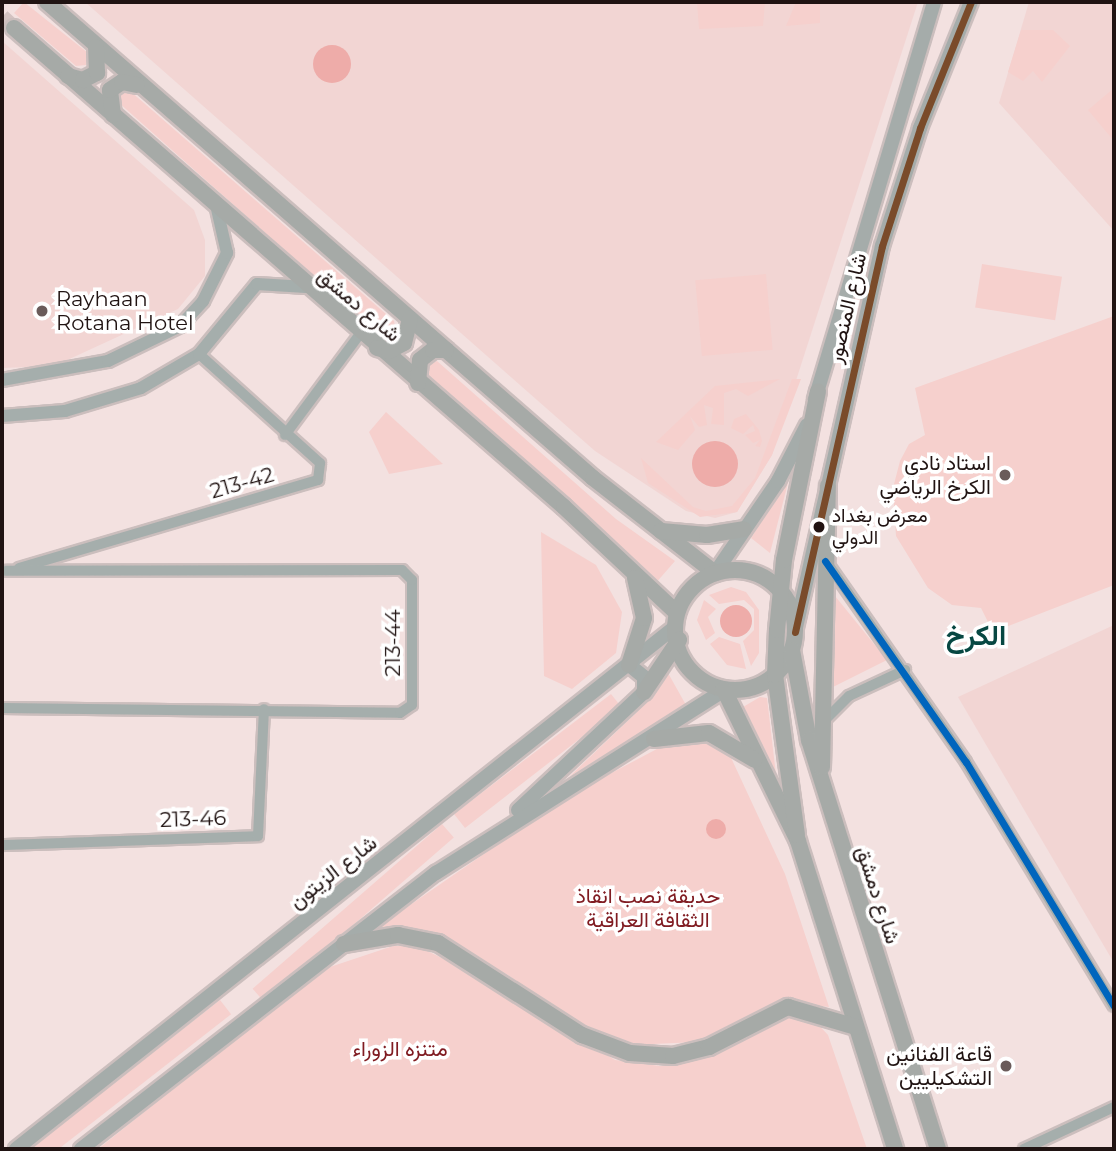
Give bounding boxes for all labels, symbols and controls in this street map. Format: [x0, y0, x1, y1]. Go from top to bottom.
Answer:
street label: شارع المنصور [822, 250, 872, 366]
street label: شارع دمشق [312, 263, 406, 347]
place label: Rayhaan Rotana Hotel [56, 286, 194, 336]
marker: Rayhaan Rotana Hotel [34, 303, 50, 319]
place label: استاد نادي الكرخ الرياضي [879, 450, 991, 500]
street label: 213-42 [207, 462, 277, 504]
marker: استاد نادي الكرخ الرياضي [997, 467, 1013, 483]
place label: معرض بغداد الدولي [832, 505, 928, 549]
marker: معرض بغداد الدولي [812, 520, 826, 534]
street label: 213-44 [380, 609, 406, 677]
district label: الكرخ [946, 618, 1006, 652]
street label: 213-46 [159, 805, 227, 833]
street label: شارع الزيتون [284, 830, 382, 914]
street label: شارع دمشق [850, 843, 906, 947]
park label: حديقة نصب انقاذ الثقافة العراقية [576, 883, 720, 933]
park label: متنزه الزوراء [352, 1036, 448, 1062]
place label: قاعة الفنانين التشكيليين [886, 1041, 992, 1091]
marker: قاعة الفنانين التشكيليين [998, 1058, 1014, 1074]

